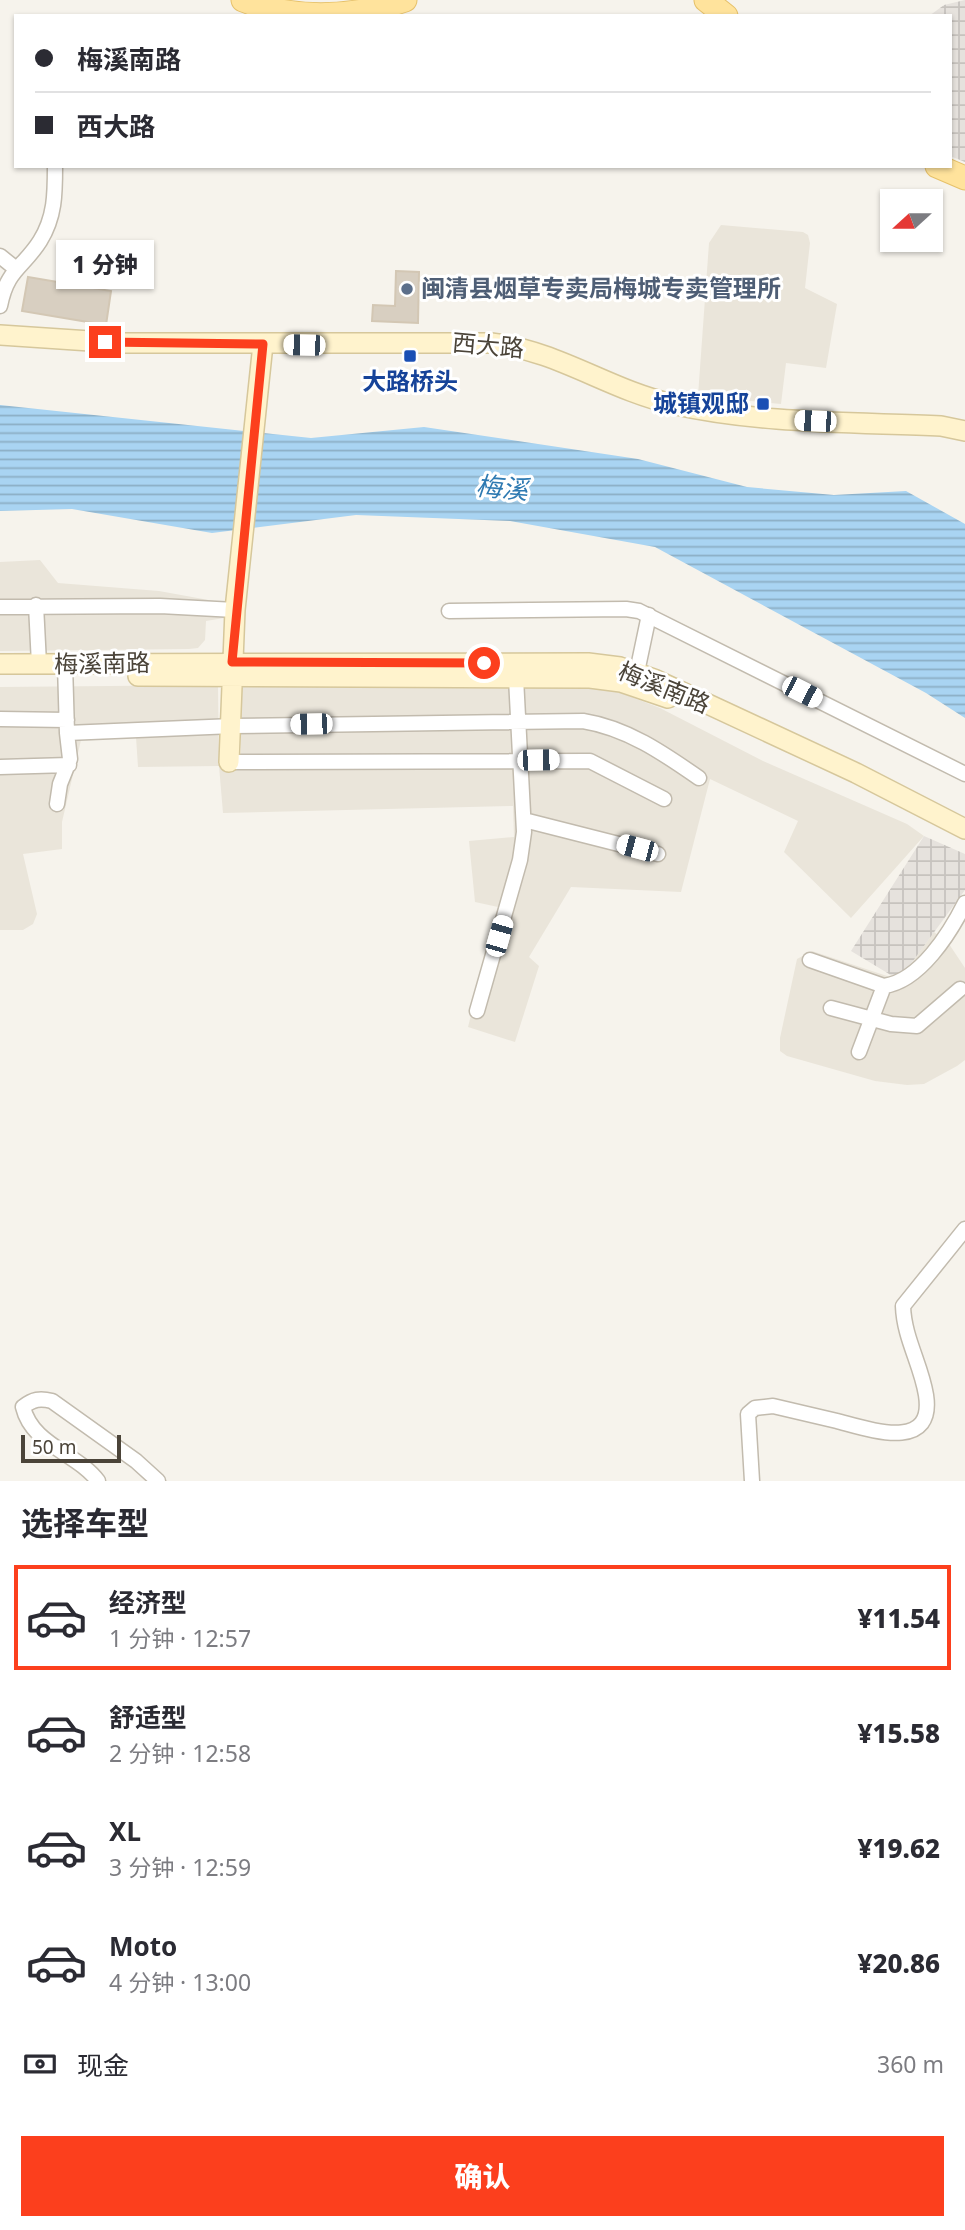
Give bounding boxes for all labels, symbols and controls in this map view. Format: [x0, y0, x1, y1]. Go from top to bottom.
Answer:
text: 梅溪南路 [77, 41, 181, 77]
text: 西大路 [77, 108, 155, 144]
north arrow [880, 189, 943, 252]
map controls [880, 189, 943, 252]
callout: 1 分钟 [56, 240, 154, 290]
text: 1 分钟 [72, 248, 138, 280]
place label: 闽清县烟草专卖局梅城专卖管理所 [421, 271, 781, 304]
marker: 闽清县烟草专卖局梅城专卖管理所 [399, 281, 415, 297]
street label: 西大路 [451, 325, 525, 364]
route end [89, 326, 121, 358]
car [283, 334, 326, 356]
marker: 大路桥头 [402, 348, 418, 364]
place label: 大路桥头 [362, 364, 458, 397]
place label: 城镇观邸 [653, 386, 749, 419]
marker: 城镇观邸 [755, 396, 771, 412]
car [794, 410, 837, 432]
water label: 梅溪 [475, 467, 533, 507]
street label: 梅溪南路 [54, 645, 150, 680]
route start [468, 647, 500, 679]
street label: 梅溪南路 [614, 653, 715, 720]
car [779, 673, 826, 711]
car [290, 713, 333, 735]
car [517, 749, 560, 771]
car [614, 832, 661, 864]
car [484, 913, 515, 959]
scale bar [21, 1432, 121, 1464]
text: 50 m [32, 1434, 76, 1460]
text: 选择车型 [21, 1501, 149, 1544]
text: 经济型 [109, 1584, 187, 1620]
icon: car [25, 1586, 88, 1649]
text: ¥11.54 [857, 1600, 940, 1636]
text: 1 分钟 · 12:57 [109, 1622, 251, 1654]
text: 舒适型 [109, 1699, 187, 1735]
icon: car [25, 1701, 88, 1764]
text: ¥15.58 [857, 1715, 940, 1751]
text: 2 分钟 · 12:58 [109, 1737, 251, 1769]
text: XL [109, 1813, 141, 1849]
icon: car [25, 1816, 88, 1879]
text: ¥19.62 [857, 1830, 940, 1866]
text: 3 分钟 · 12:59 [109, 1851, 251, 1883]
text: Moto [109, 1928, 177, 1964]
icon: car [25, 1931, 88, 1994]
text: ¥20.86 [857, 1945, 940, 1981]
text: 4 分钟 · 13:00 [109, 1966, 251, 1998]
icon: cash [21, 2045, 59, 2083]
text: 现金 [77, 2047, 129, 2083]
text: 360 m [877, 2048, 944, 2080]
button: 确认 [21, 2136, 944, 2216]

